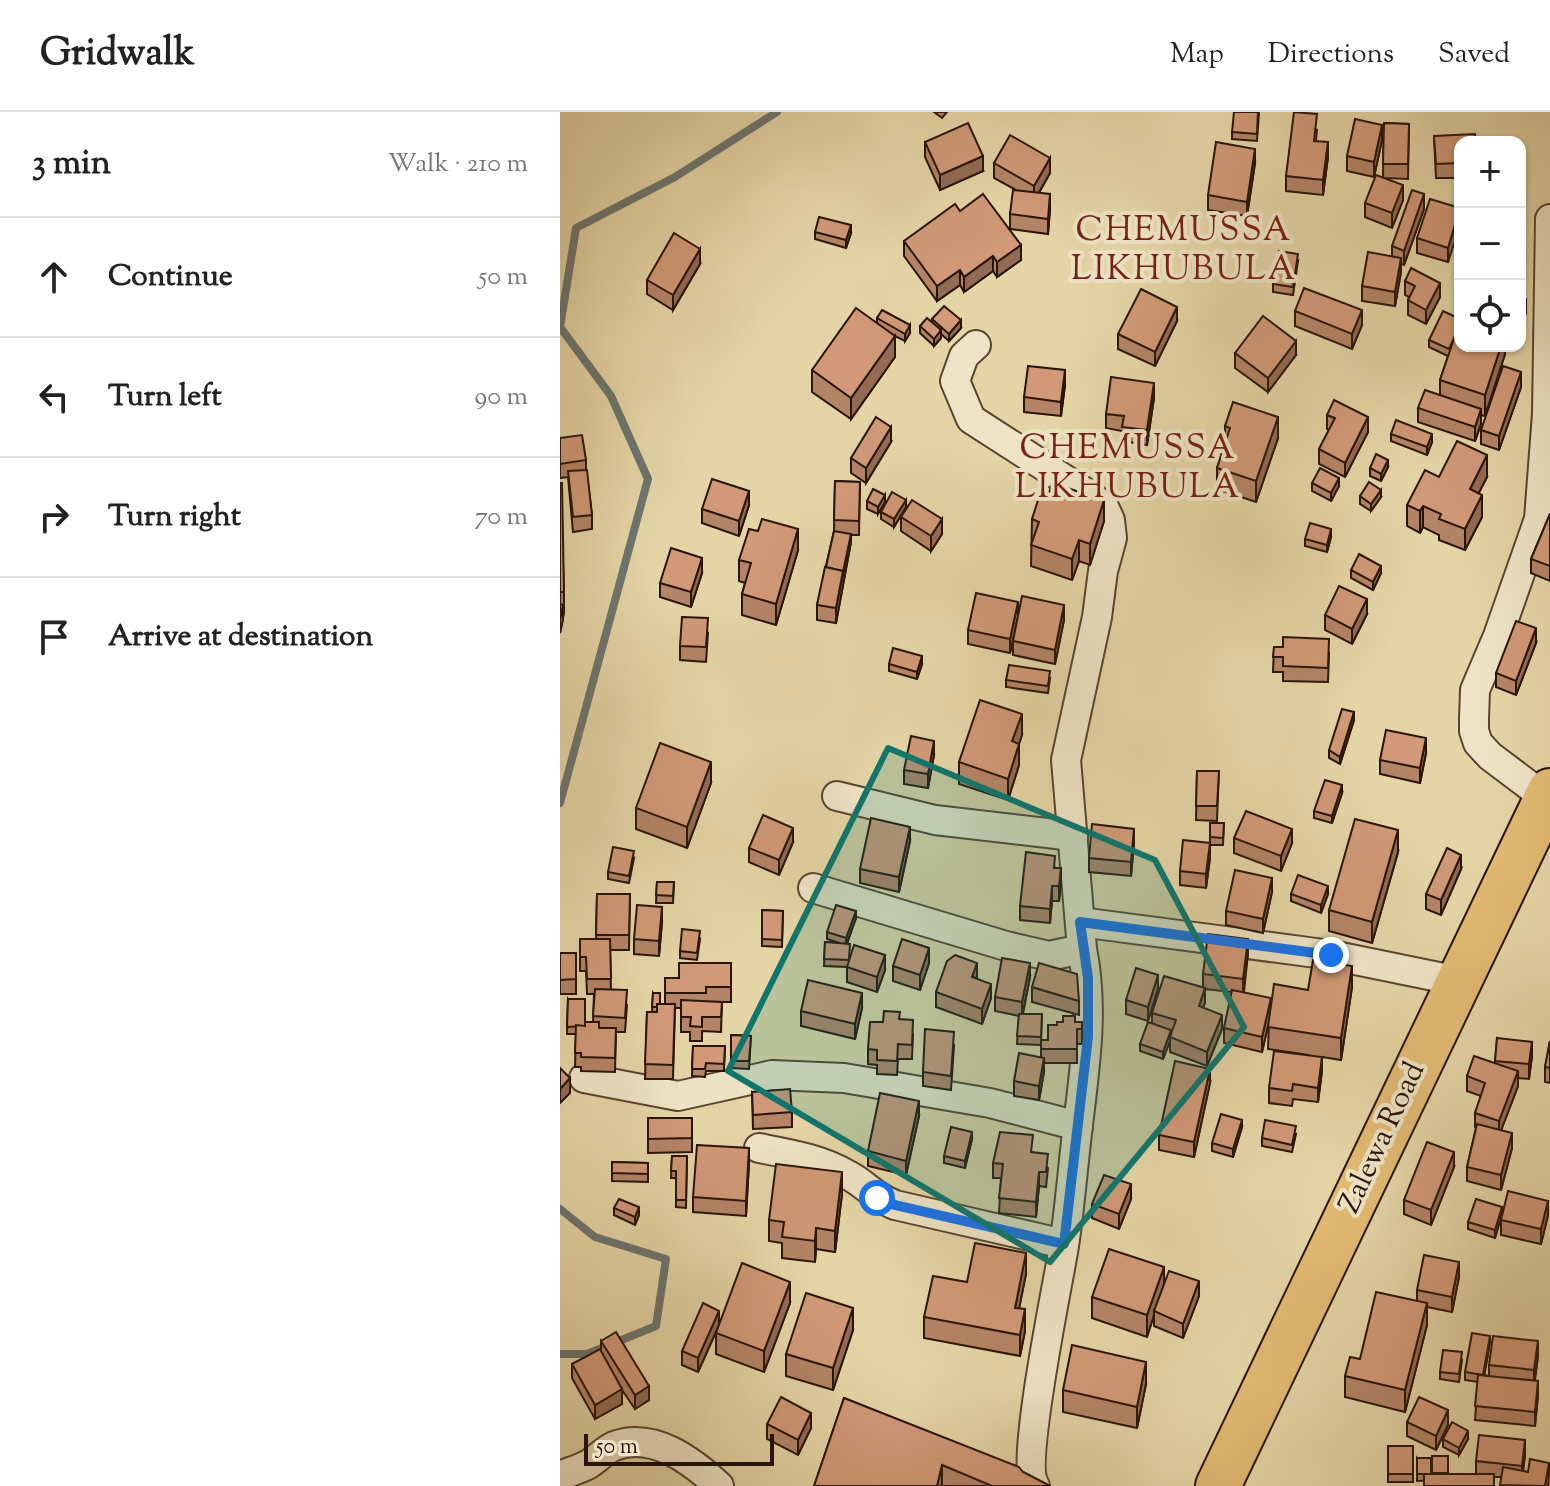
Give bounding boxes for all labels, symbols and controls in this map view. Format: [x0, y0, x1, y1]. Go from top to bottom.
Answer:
text: Gridwalk [40, 28, 195, 82]
text: Map [1170, 35, 1224, 75]
text: Directions [1268, 35, 1394, 75]
text: Saved [1438, 35, 1510, 75]
map controls [1454, 136, 1526, 352]
button: + [1454, 136, 1526, 208]
text: 3 min [32, 140, 111, 189]
text: Walk · 210 m [388, 146, 528, 183]
district label: CHEMUSSA LIKHUBULA [1071, 207, 1297, 295]
button: − [1454, 208, 1526, 280]
icon: ahead [32, 255, 76, 299]
text: Continue [108, 256, 233, 299]
text: 50 m [478, 259, 528, 296]
button: locate [1454, 280, 1526, 352]
icon: left [32, 375, 76, 419]
text: Turn left [108, 376, 222, 419]
text: 90 m [475, 379, 528, 416]
district label: CHEMUSSA LIKHUBULA [1015, 425, 1241, 513]
icon: right [32, 495, 76, 539]
text: Turn right [108, 496, 241, 539]
text: 70 m [475, 499, 528, 536]
icon: arrive [32, 615, 76, 659]
text: Arrive at destination [108, 616, 373, 659]
route end [1313, 937, 1349, 973]
street label: Zalewa Road [1329, 1055, 1437, 1221]
route start [859, 1180, 895, 1216]
scale bar [584, 1430, 774, 1466]
text: 50 m [596, 1432, 638, 1464]

